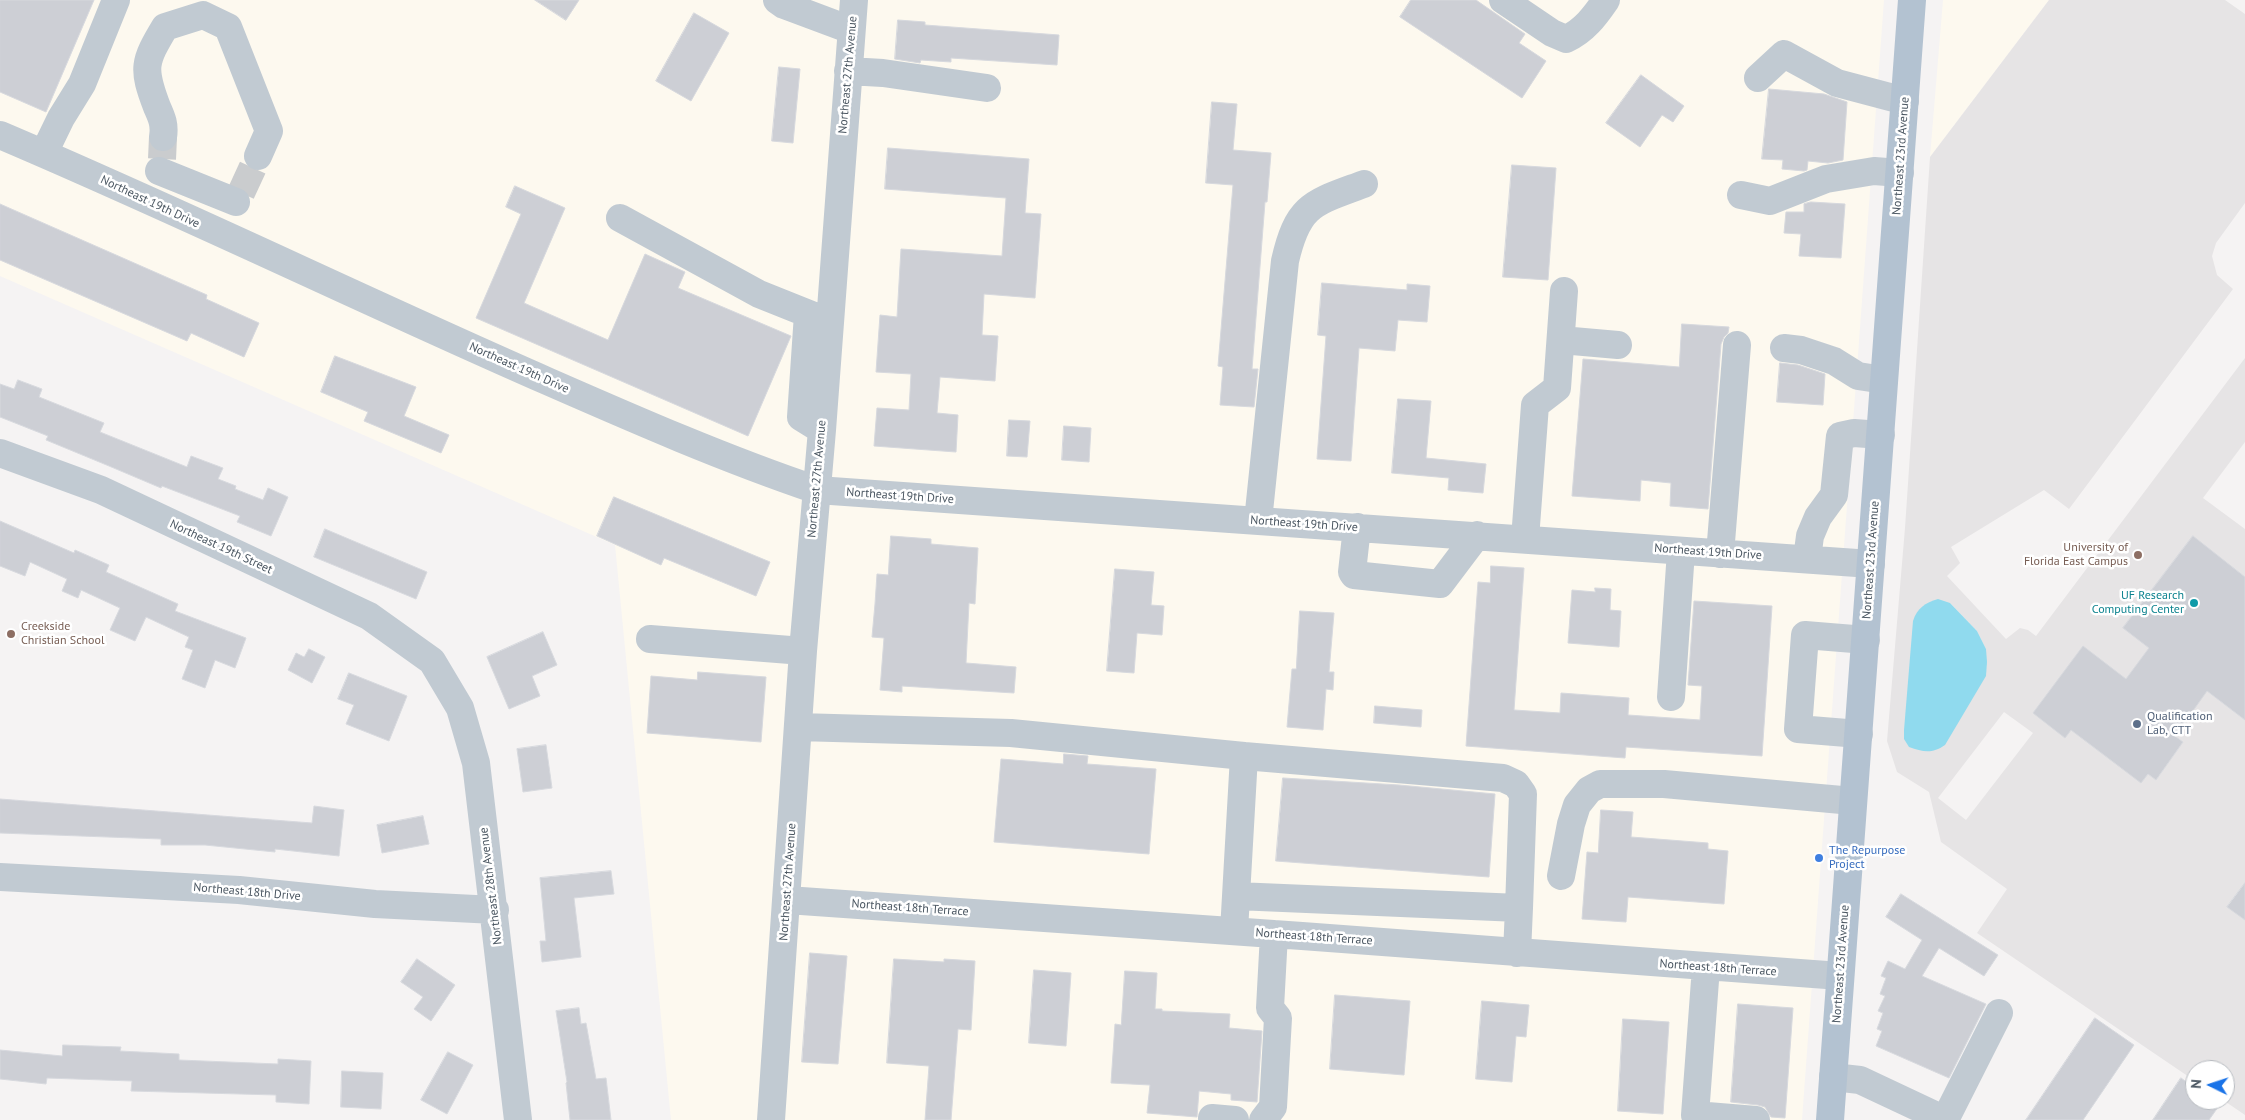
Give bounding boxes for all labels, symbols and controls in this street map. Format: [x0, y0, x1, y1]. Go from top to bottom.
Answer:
street label: Northeast 27th Avenue [836, 16, 860, 134]
street label: Northeast 23rd Avenue [1890, 97, 1912, 215]
street label: Northeast 19th Drive [98, 173, 202, 231]
street label: Northeast 19th Drive [467, 340, 571, 396]
street label: Northeast 27th Avenue [805, 420, 829, 538]
street label: Northeast 19th Drive [846, 485, 954, 507]
street label: Northeast 23rd Avenue [1860, 501, 1882, 619]
street label: Northeast 19th Drive [1250, 513, 1358, 535]
street label: Northeast 19th Street [167, 517, 275, 577]
street label: Northeast 19th Drive [1654, 541, 1762, 563]
place label: University of Florida East Campus [2024, 541, 2128, 569]
marker: University of Florida East Campus [2132, 549, 2144, 561]
place label: UF Research Computing Center [2092, 589, 2184, 617]
marker: UF Research Computing Center [2188, 597, 2200, 609]
place label: Creekside Christian School [21, 620, 104, 648]
marker: Creekside Christian School [5, 628, 17, 640]
place label: Qualification Lab, CTT [2147, 710, 2212, 738]
marker: Qualification Lab, CTT [2131, 718, 2143, 730]
street label: Northeast 27th Avenue [777, 823, 799, 941]
street label: Northeast 28th Avenue [477, 826, 505, 946]
place label: The Repurpose Project [1829, 844, 1905, 872]
marker: The Repurpose Project [1813, 852, 1825, 864]
street label: Northeast 18th Drive [193, 880, 301, 904]
street label: Northeast 18th Terrace [851, 897, 969, 919]
street label: Northeast 23rd Avenue [1830, 905, 1852, 1023]
street label: Northeast 18th Terrace [1255, 926, 1373, 948]
street label: Northeast 18th Terrace [1659, 957, 1777, 979]
north arrow [2185, 1060, 2235, 1110]
text: N [2187, 1079, 2205, 1089]

